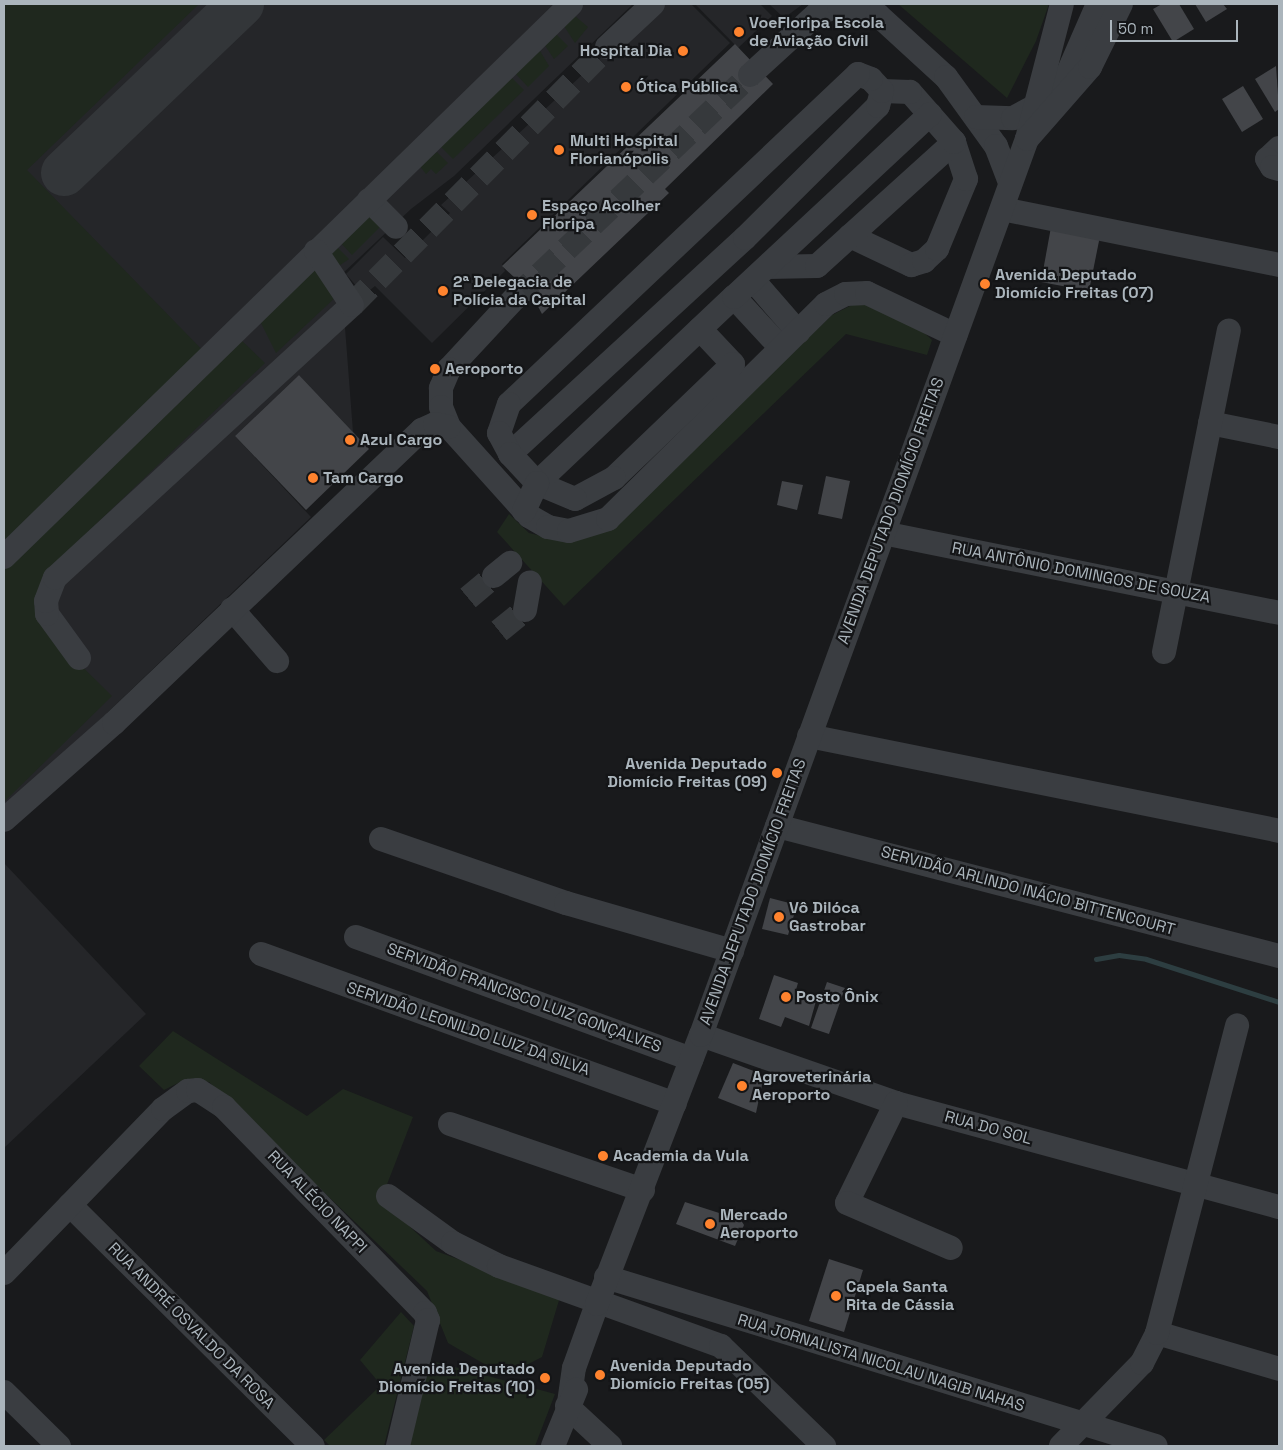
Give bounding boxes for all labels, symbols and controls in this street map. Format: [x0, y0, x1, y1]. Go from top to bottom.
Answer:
scale bar [1113, 10, 1240, 42]
place label: VoeFloripa Escola de Aviação Cívil [749, 13, 884, 51]
text: 50 m [1118, 19, 1153, 38]
marker: VoeFloripa Escola de Aviação Cívil [733, 26, 745, 38]
place label: Hospital Dia [580, 41, 672, 61]
marker: Hospital Dia [676, 44, 690, 58]
place label: Ótica Pública [636, 77, 738, 97]
marker: Ótica Pública [620, 81, 632, 93]
place label: Multi Hospital Florianópolis [570, 131, 678, 169]
marker: Multi Hospital Florianópolis [552, 143, 566, 157]
place label: Espaço Acolher Floripa [542, 196, 661, 234]
marker: Espaço Acolher Floripa [526, 209, 538, 221]
place label: Avenida Deputado Diomício Freitas (07) [995, 265, 1153, 303]
place label: 2ª Delegacia de Polícia da Capital [453, 272, 586, 310]
marker: Avenida Deputado Diomício Freitas (07) [979, 278, 991, 290]
marker: 2ª Delegacia de Polícia da Capital [437, 285, 449, 297]
place label: Aeroporto [445, 359, 523, 379]
marker: Aeroporto [429, 363, 441, 375]
street label: AVENIDA DEPUTADO DIOMÍCIO FREITAS [834, 375, 948, 647]
place label: Azul Cargo [360, 430, 442, 450]
marker: Azul Cargo [344, 434, 356, 446]
place label: Tam Cargo [323, 468, 404, 488]
marker: Tam Cargo [307, 472, 319, 484]
street label: RUA ANTÔNIO DOMINGOS DE SOUZA [950, 538, 1212, 608]
place label: Avenida Deputado Diomício Freitas (09) [607, 754, 767, 792]
street label: AVENIDA DEPUTADO DIOMÍCIO FREITAS [696, 756, 810, 1028]
marker: Avenida Deputado Diomício Freitas (09) [771, 767, 783, 779]
street label: SERVIDÃO ARLINDO INÁCIO BITTENCOURT [879, 842, 1177, 940]
place label: Vô Dilóca Gastrobar [789, 898, 866, 936]
marker: Vô Dilóca Gastrobar [773, 911, 785, 923]
street label: SERVIDÃO FRANCISCO LUIZ GONÇALVES [384, 939, 664, 1057]
street label: SERVIDÃO LEONILDO LUIZ DA SILVA [344, 978, 592, 1080]
place label: Posto Ônix [796, 987, 879, 1007]
marker: Posto Ônix [780, 991, 792, 1003]
place label: Agroveterinária Aeroporto [752, 1067, 871, 1105]
marker: Agroveterinária Aeroporto [736, 1080, 748, 1092]
street label: RUA DO SOL [942, 1107, 1034, 1149]
place label: Academia da Vula [613, 1146, 749, 1166]
street label: RUA ALÉCIO NAPPI [263, 1147, 371, 1257]
marker: Academia da Vula [597, 1150, 609, 1162]
place label: Mercado Aeroporto [720, 1205, 798, 1243]
marker: Mercado Aeroporto [704, 1218, 716, 1230]
street label: RUA ANDRÉ OSVALDO DA ROSA [104, 1239, 278, 1413]
place label: Capela Santa Rita de Cássia [846, 1277, 954, 1315]
marker: Capela Santa Rita de Cássia [830, 1290, 842, 1302]
street label: RUA JORNALISTA NICOLAU NAGIB NAHAS [735, 1310, 1027, 1416]
place label: Avenida Deputado Diomício Freitas (05) [610, 1356, 770, 1394]
place label: Avenida Deputado Diomício Freitas (10) [378, 1359, 535, 1397]
marker: Avenida Deputado Diomício Freitas (05) [594, 1369, 606, 1381]
marker: Avenida Deputado Diomício Freitas (10) [539, 1372, 551, 1384]

